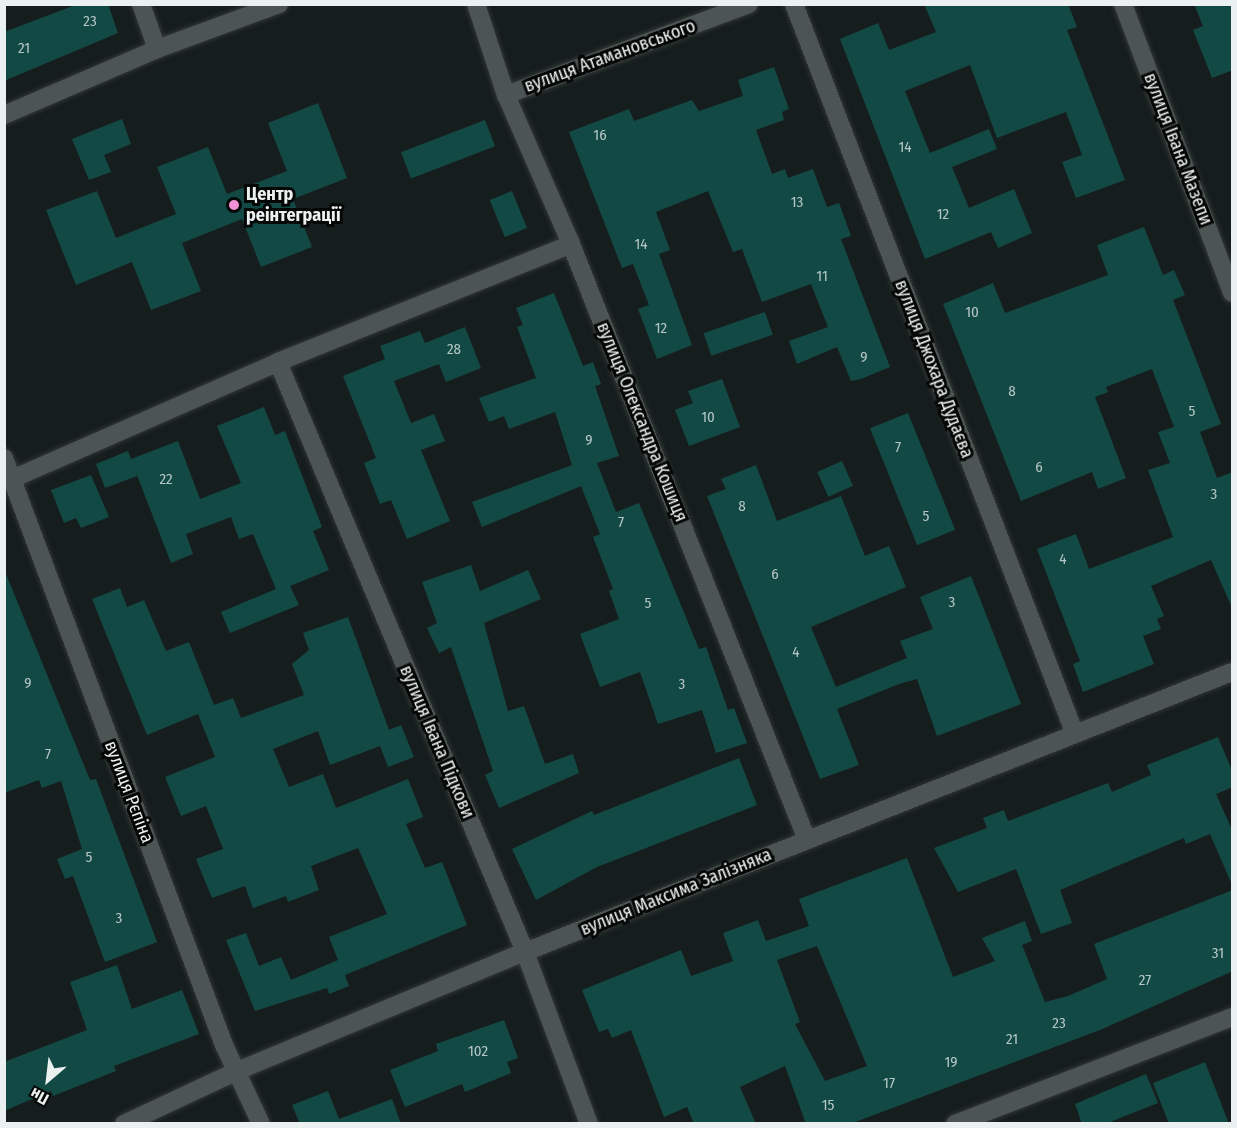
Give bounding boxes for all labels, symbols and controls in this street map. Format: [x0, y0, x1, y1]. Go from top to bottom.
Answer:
house number: 23 [83, 13, 97, 31]
street label: вулиця Атамановського [521, 15, 699, 97]
house number: 21 [18, 40, 30, 58]
street label: вулиця Івана Мазепи [1139, 70, 1217, 228]
house number: 16 [593, 127, 607, 145]
house number: 14 [898, 139, 912, 157]
place label: Центр реінтеграції [246, 184, 341, 226]
house number: 13 [791, 194, 803, 212]
marker: Центр реінтеграції [227, 198, 241, 212]
house number: 12 [937, 206, 949, 224]
house number: 14 [634, 236, 648, 254]
house number: 11 [816, 268, 828, 286]
street label: вулиця Джохара Дудаєва [890, 277, 978, 461]
house number: 10 [965, 304, 979, 322]
street label: вулиця Олександра Кошиця [592, 319, 692, 525]
house number: 12 [655, 320, 667, 338]
house number: 28 [447, 341, 461, 359]
house number: 9 [860, 349, 868, 367]
house number: 8 [1008, 383, 1016, 401]
house number: 5 [1189, 403, 1195, 421]
house number: 10 [701, 409, 715, 427]
house number: 9 [585, 432, 593, 450]
house number: 7 [895, 439, 901, 457]
house number: 6 [1035, 459, 1043, 477]
house number: 22 [159, 471, 173, 489]
house number: 3 [1211, 486, 1217, 504]
house number: 8 [738, 498, 746, 516]
house number: 5 [923, 508, 929, 526]
house number: 7 [618, 514, 624, 532]
house number: 4 [1059, 551, 1067, 569]
house number: 6 [771, 566, 779, 584]
house number: 3 [949, 594, 955, 612]
house number: 5 [645, 595, 651, 613]
house number: 4 [792, 644, 800, 662]
street label: вулиця Івана Підкови [395, 662, 479, 822]
house number: 9 [24, 675, 32, 693]
house number: 3 [679, 676, 685, 694]
street label: вулиця Рєпіна [100, 738, 158, 846]
house number: 7 [45, 746, 51, 764]
street label: вулиця Максима Залізняка [577, 844, 775, 940]
house number: 5 [86, 849, 92, 867]
house number: 3 [116, 910, 122, 928]
house number: 31 [1212, 945, 1224, 963]
house number: 27 [1139, 972, 1151, 990]
house number: 23 [1052, 1015, 1066, 1033]
house number: 21 [1006, 1031, 1018, 1049]
house number: 102 [468, 1043, 488, 1061]
north arrow [18, 1050, 78, 1110]
house number: 19 [944, 1054, 958, 1072]
house number: 17 [883, 1075, 895, 1093]
text: Пн [27, 1084, 52, 1109]
house number: 15 [822, 1097, 834, 1115]

